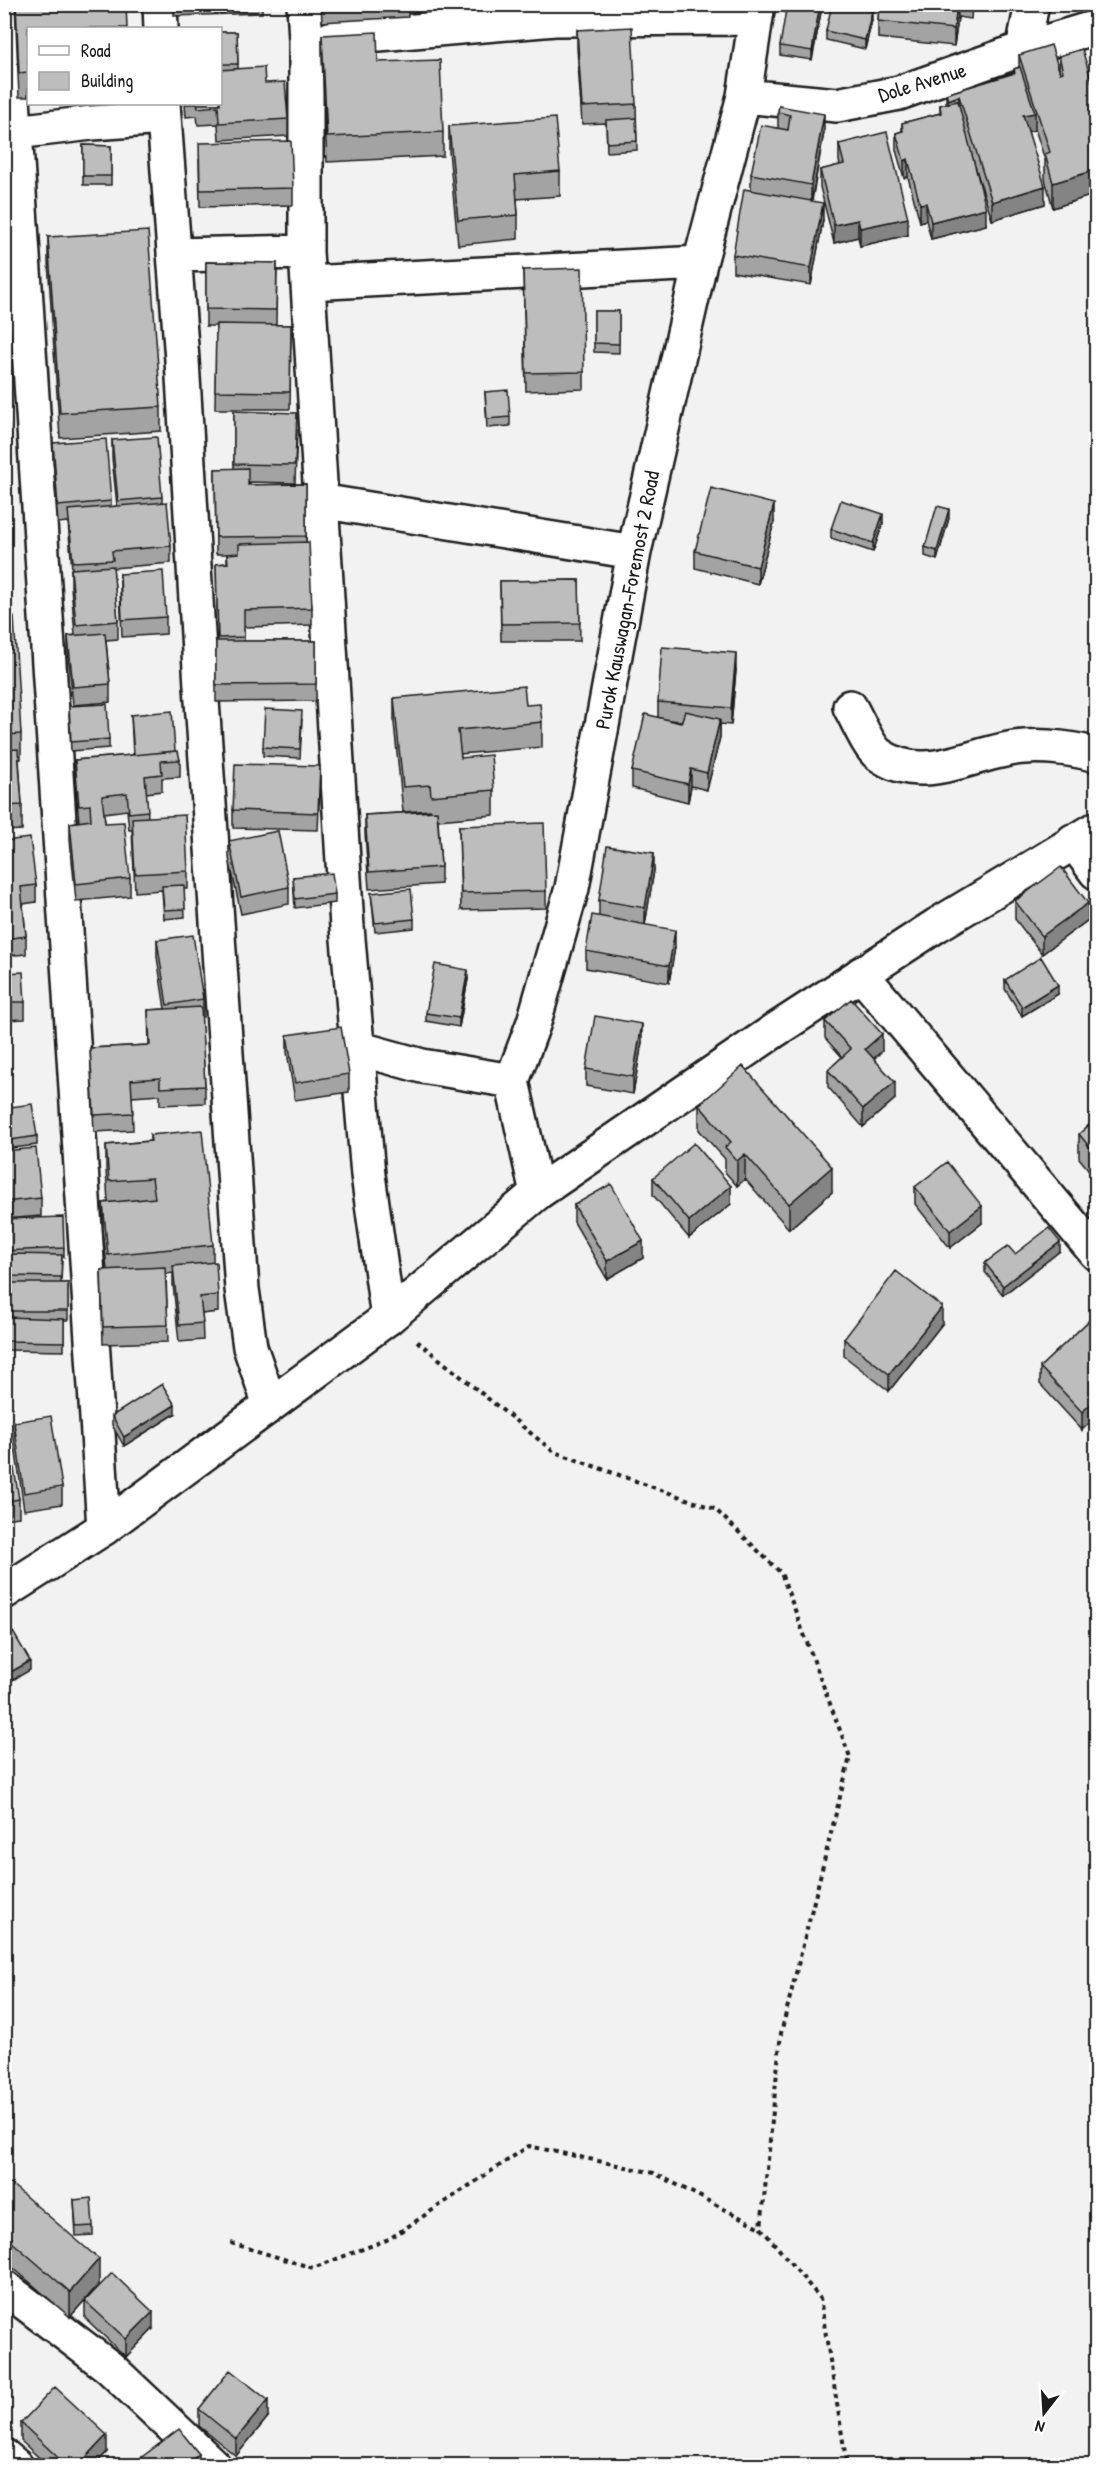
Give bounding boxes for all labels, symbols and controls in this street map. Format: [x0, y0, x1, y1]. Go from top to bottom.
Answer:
legend [27, 27, 222, 105]
text: Road [81, 38, 111, 63]
street label: Dole Avenue [875, 55, 969, 109]
text: Building [81, 68, 133, 93]
street label: Purok Kauswagan-Foremost 2 Road [588, 468, 666, 732]
north arrow [1014, 2383, 1074, 2443]
text: N [1032, 2415, 1047, 2439]

